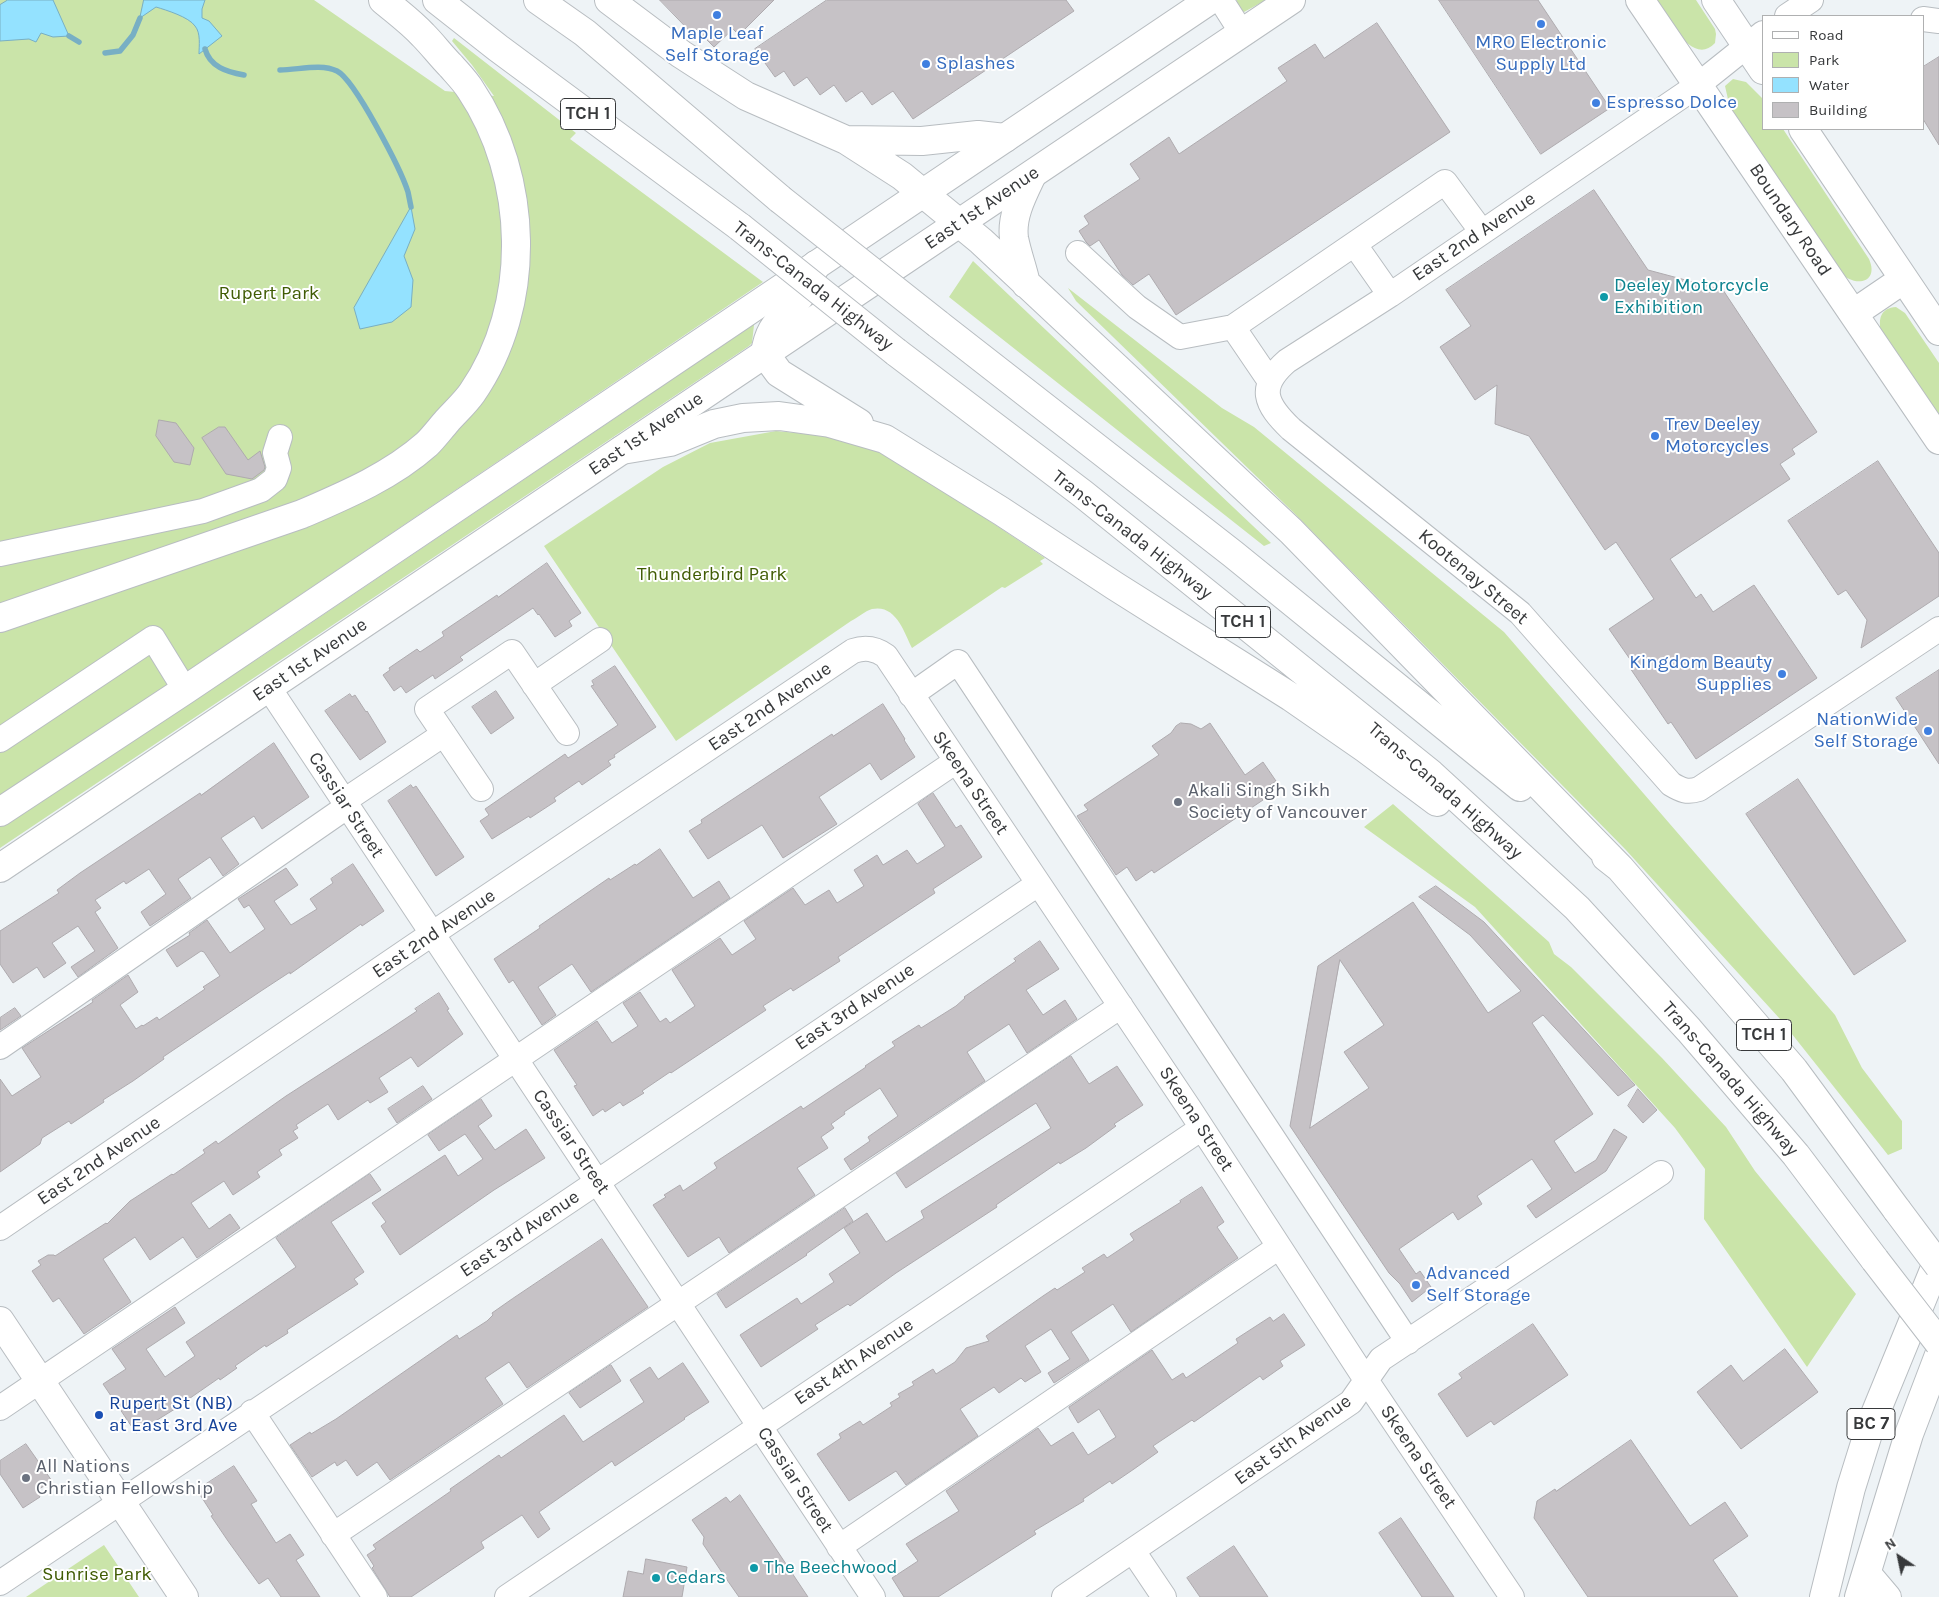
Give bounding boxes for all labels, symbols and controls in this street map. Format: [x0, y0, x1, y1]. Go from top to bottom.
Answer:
marker: Maple Leaf Self Storage [711, 9, 723, 21]
legend [1762, 15, 1924, 130]
marker: MRO Electronic Supply Ltd [1535, 18, 1547, 30]
place label: Maple Leaf Self Storage [665, 23, 769, 67]
text: Road [1809, 26, 1844, 44]
place label: MRO Electronic Supply Ltd [1475, 32, 1607, 76]
text: Park [1809, 51, 1839, 69]
place label: Splashes [936, 53, 1016, 75]
marker: Splashes [920, 58, 932, 70]
text: Water [1809, 76, 1849, 94]
place label: Espresso Dolce [1606, 92, 1737, 114]
marker: Espresso Dolce [1590, 97, 1602, 109]
road number: TCH 1 [560, 98, 616, 130]
text: Building [1809, 101, 1867, 119]
street label: Boundary Road [1744, 159, 1836, 281]
street label: East 1st Avenue [920, 161, 1044, 255]
street label: East 2nd Avenue [1408, 187, 1540, 287]
street label: Trans-Canada Highway [728, 216, 898, 356]
place label: Deeley Motorcycle Exhibition [1614, 275, 1769, 319]
park label: Rupert Park [218, 283, 320, 305]
marker: Deeley Motorcycle Exhibition [1598, 291, 1610, 303]
street label: East 1st Avenue [584, 387, 708, 481]
place label: Trev Deeley Motorcycles [1665, 414, 1769, 458]
marker: Trev Deeley Motorcycles [1649, 430, 1661, 442]
street label: Trans-Canada Highway [1047, 465, 1217, 605]
street label: Kootenay Street [1413, 524, 1533, 630]
park label: Thunderbird Park [637, 564, 787, 586]
road number: TCH 1 [1216, 606, 1270, 638]
street label: East 1st Avenue [248, 613, 372, 707]
place label: Kingdom Beauty Supplies [1629, 652, 1772, 696]
street label: East 2nd Avenue [704, 657, 836, 757]
marker: Kingdom Beauty Supplies [1776, 668, 1788, 680]
place label: NationWide Self Storage [1814, 709, 1918, 753]
street label: Trans-Canada Highway [1363, 718, 1527, 864]
marker: NationWide Self Storage [1922, 725, 1934, 737]
street label: Skeena Street [927, 727, 1013, 839]
street label: Cassiar Street [303, 748, 389, 862]
place label: Akali Singh Sikh Society of Vancouver [1188, 780, 1367, 824]
marker: Akali Singh Sikh Society of Vancouver [1172, 796, 1184, 808]
street label: East 2nd Avenue [368, 884, 500, 984]
street label: East 3rd Avenue [791, 959, 919, 1055]
street label: Trans-Canada Highway [1657, 997, 1803, 1161]
road number: TCH 1 [1736, 1020, 1792, 1050]
street label: Skeena Street [1154, 1062, 1238, 1176]
street label: Cassiar Street [528, 1085, 614, 1199]
street label: East 2nd Avenue [33, 1111, 165, 1211]
street label: East 3rd Avenue [456, 1186, 584, 1282]
place label: Advanced Self Storage [1426, 1263, 1530, 1307]
marker: Advanced Self Storage [1410, 1279, 1422, 1291]
street label: East 4th Avenue [790, 1314, 918, 1410]
street label: East 5th Avenue [1230, 1390, 1356, 1490]
place label: Rupert St (NB) at East 3rd Ave [109, 1393, 238, 1437]
street label: Skeena Street [1375, 1401, 1461, 1513]
road number: BC 7 [1847, 1408, 1895, 1440]
marker: Rupert St (NB) at East 3rd Ave [93, 1409, 105, 1421]
street label: Cassiar Street [752, 1423, 838, 1537]
place label: All Nations Christian Fellowship [36, 1456, 213, 1500]
marker: All Nations Christian Fellowship [20, 1472, 32, 1484]
north arrow [1874, 1532, 1924, 1582]
text: N [1881, 1534, 1899, 1554]
place label: The Beechwood [764, 1557, 898, 1579]
marker: The Beechwood [748, 1562, 760, 1574]
park label: Sunrise Park [42, 1564, 152, 1586]
place label: Cedars [666, 1567, 726, 1589]
marker: Cedars [650, 1572, 662, 1584]

